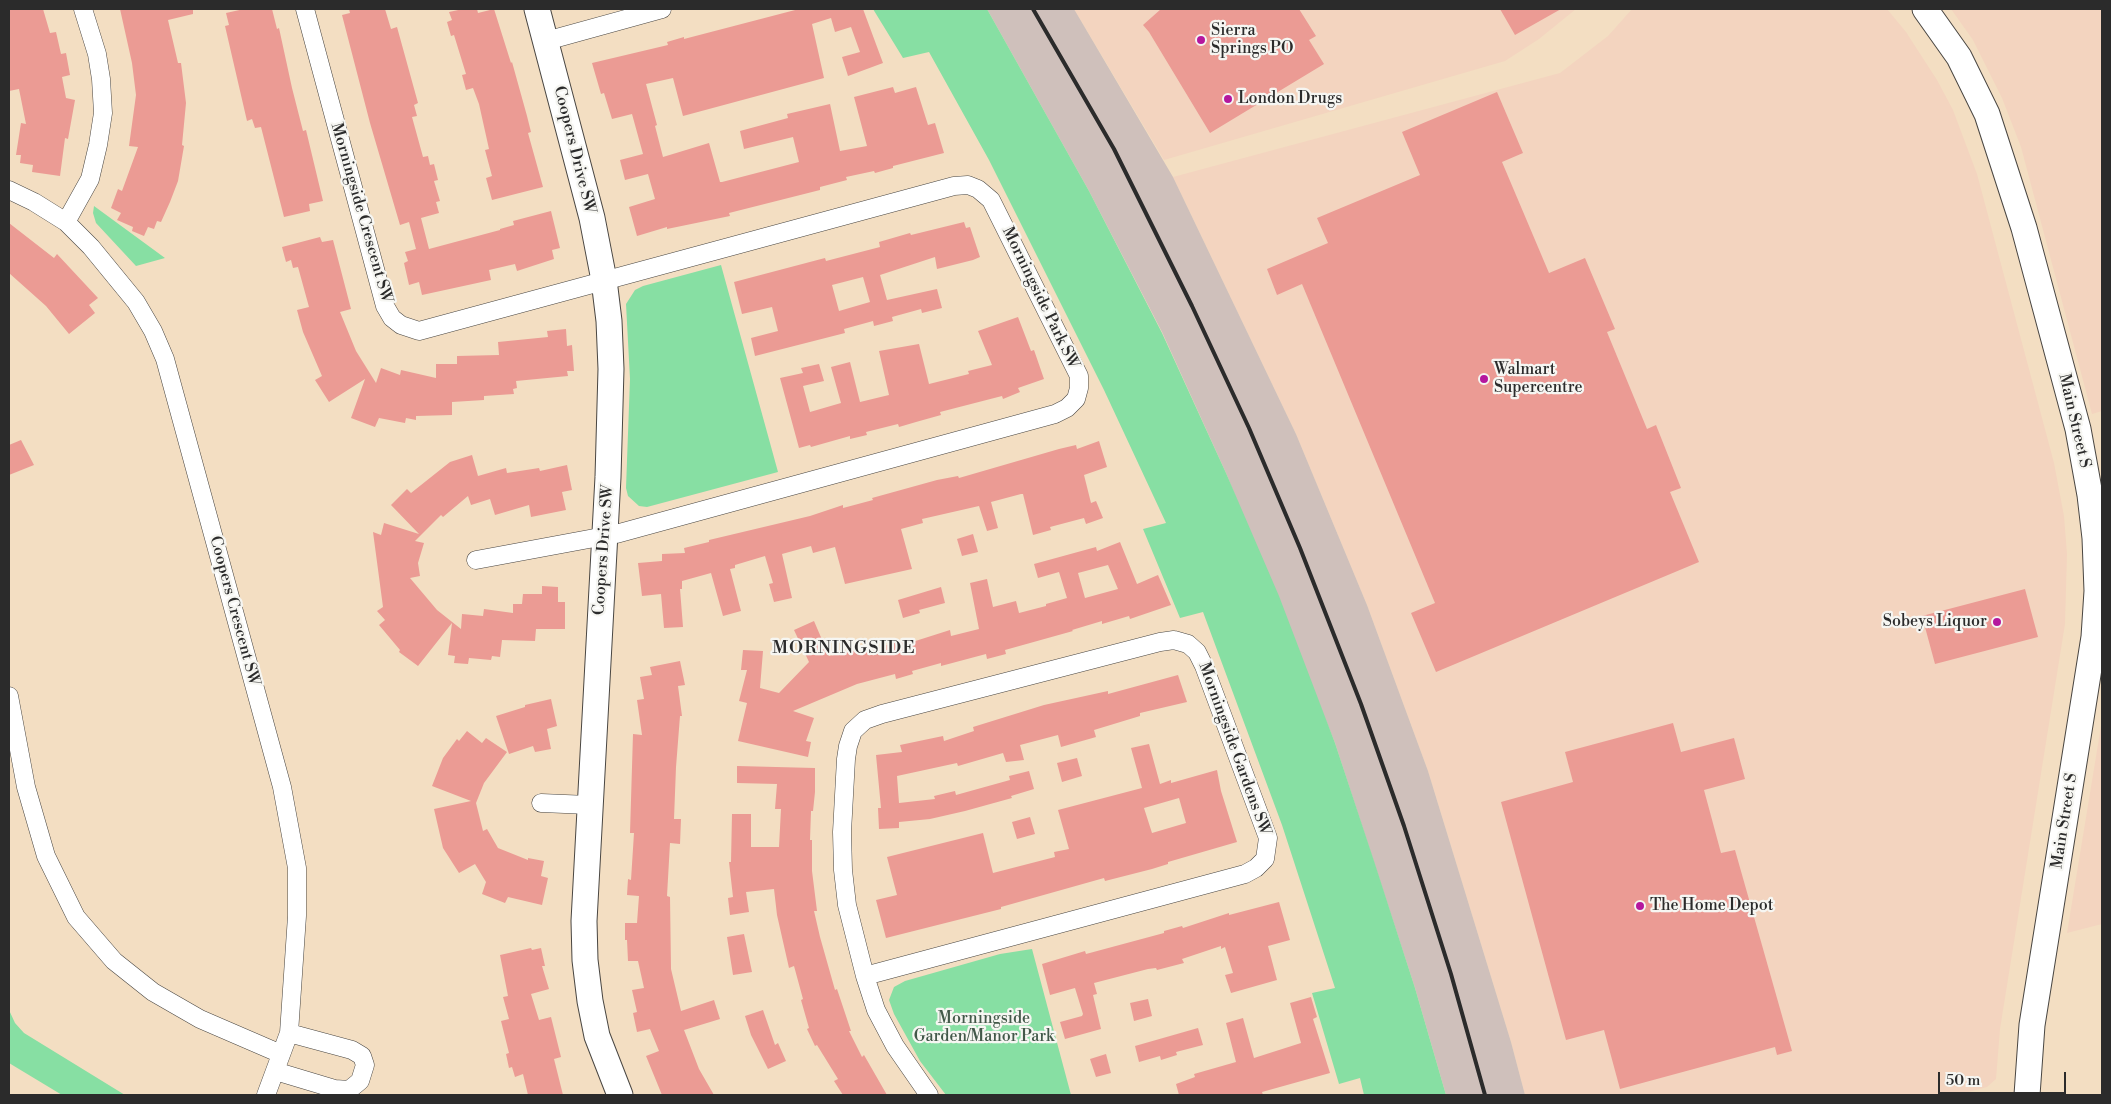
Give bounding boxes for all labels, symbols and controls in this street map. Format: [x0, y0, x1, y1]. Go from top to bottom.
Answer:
place label: Sierra Springs PO [1211, 21, 1294, 59]
marker: Sierra Springs PO [1195, 34, 1207, 46]
street label: Coopers Drive SW [549, 84, 599, 216]
place label: London Drugs [1238, 89, 1342, 109]
marker: London Drugs [1222, 93, 1234, 105]
street label: Morningside Crescent SW [326, 121, 396, 305]
street label: Morningside Park SW [997, 224, 1083, 372]
place label: Walmart Supercentre [1494, 360, 1583, 398]
street label: Main Street S [2054, 372, 2094, 470]
marker: Walmart Supercentre [1478, 373, 1490, 385]
street label: Coopers Drive SW [590, 484, 618, 616]
street label: Coopers Crescent SW [205, 534, 263, 688]
place label: Sobeys Liquor [1883, 612, 1987, 632]
marker: Sobeys Liquor [1991, 616, 2003, 628]
district label: MORNINGSIDE [771, 638, 917, 660]
street label: Morningside Gardens SW [1194, 660, 1274, 838]
street label: Main Street S [2048, 772, 2082, 870]
place label: The Home Depot [1650, 896, 1773, 916]
marker: The Home Depot [1634, 900, 1646, 912]
park label: Morningside Garden/Manor Park [914, 1009, 1054, 1047]
scale bar [1941, 1062, 2068, 1094]
text: 50 m [1946, 1071, 1980, 1090]

